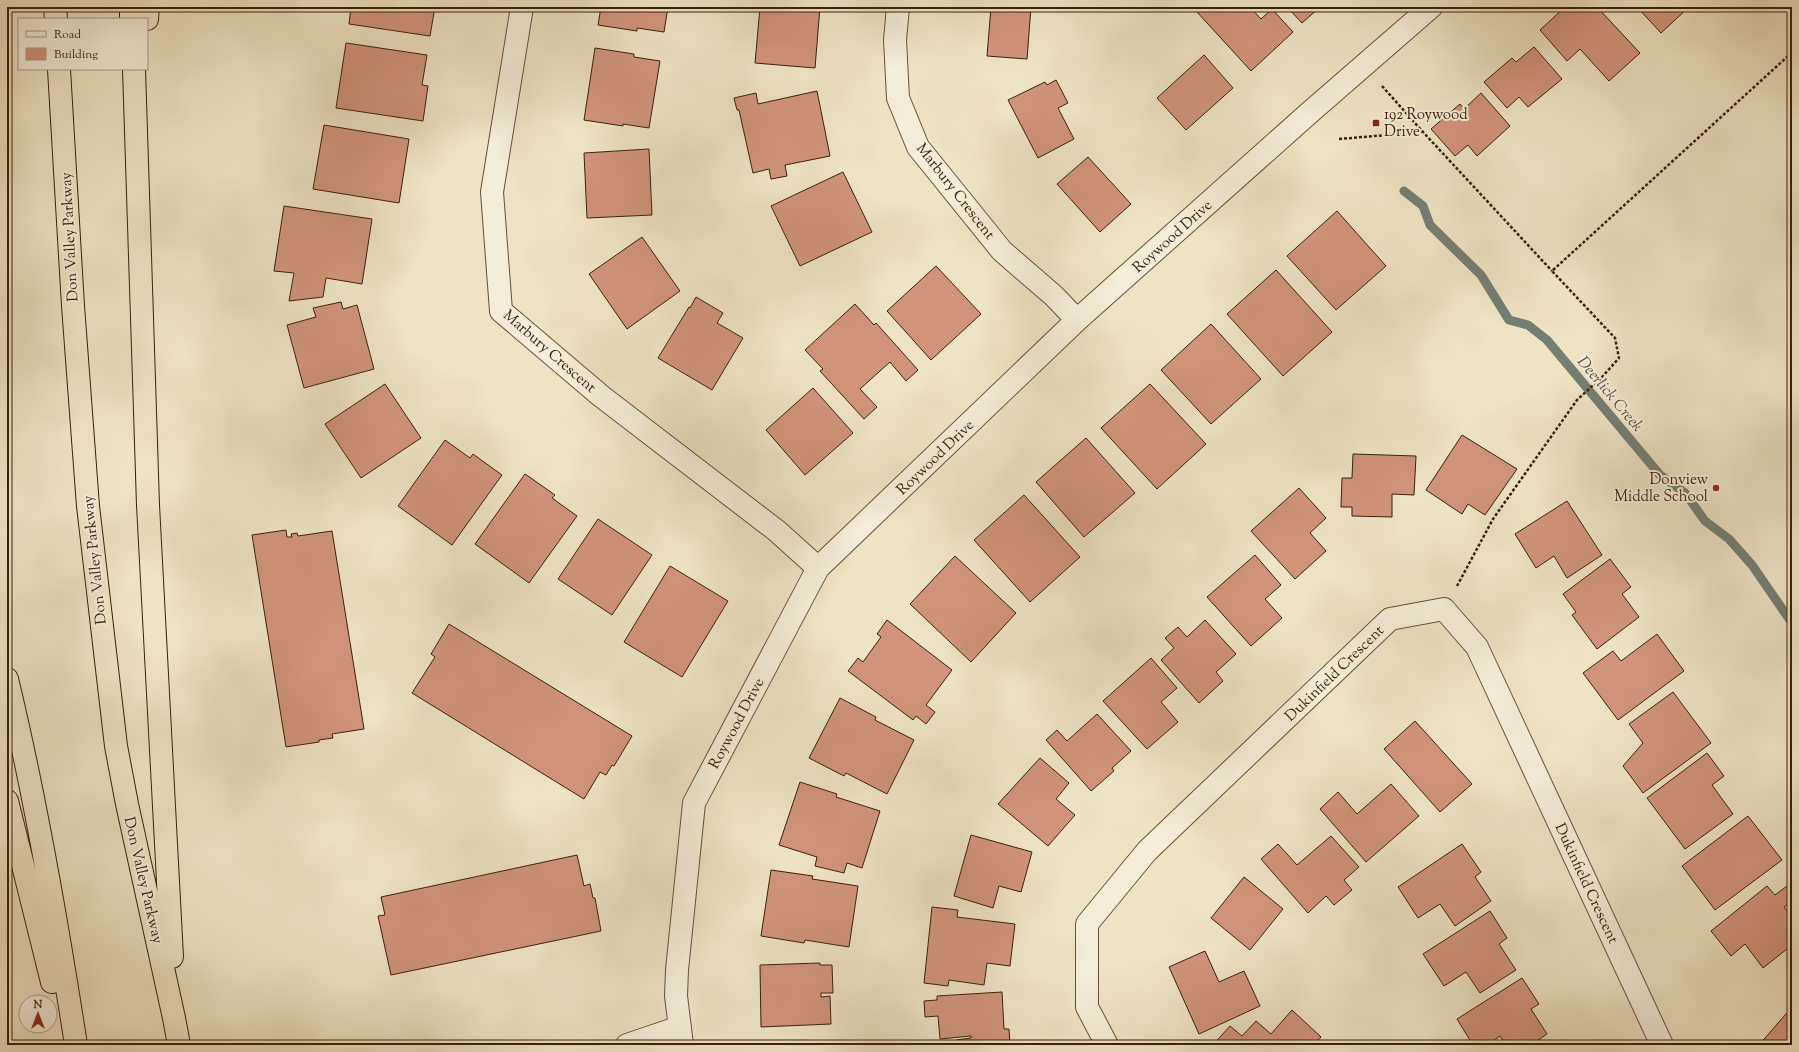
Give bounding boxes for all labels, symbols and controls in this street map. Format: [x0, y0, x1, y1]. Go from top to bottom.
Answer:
legend [18, 18, 148, 70]
text: Road [54, 26, 81, 44]
text: Building [54, 46, 98, 64]
place label: 192 Roywood Drive [1384, 105, 1468, 143]
marker: 192 Roywood Drive [1371, 118, 1381, 128]
street label: Marbury Crescent [910, 139, 999, 245]
street label: Don Valley Parkway [57, 171, 84, 302]
street label: Roywood Drive [1129, 196, 1217, 279]
street label: Marbury Crescent [498, 306, 600, 398]
water label: Deerlick Creek [1571, 352, 1648, 437]
street label: Roywood Drive [893, 416, 980, 501]
place label: Donview Middle School [1614, 470, 1708, 508]
marker: Donview Middle School [1711, 483, 1721, 493]
street label: Don Valley Parkway [78, 494, 113, 625]
street label: Dukinfield Crescent [1281, 621, 1389, 727]
street label: Roywood Drive [704, 674, 770, 773]
street label: Don Valley Parkway [118, 815, 167, 946]
street label: Dukinfield Crescent [1549, 820, 1623, 947]
north arrow [18, 994, 58, 1034]
text: N [33, 997, 43, 1013]

